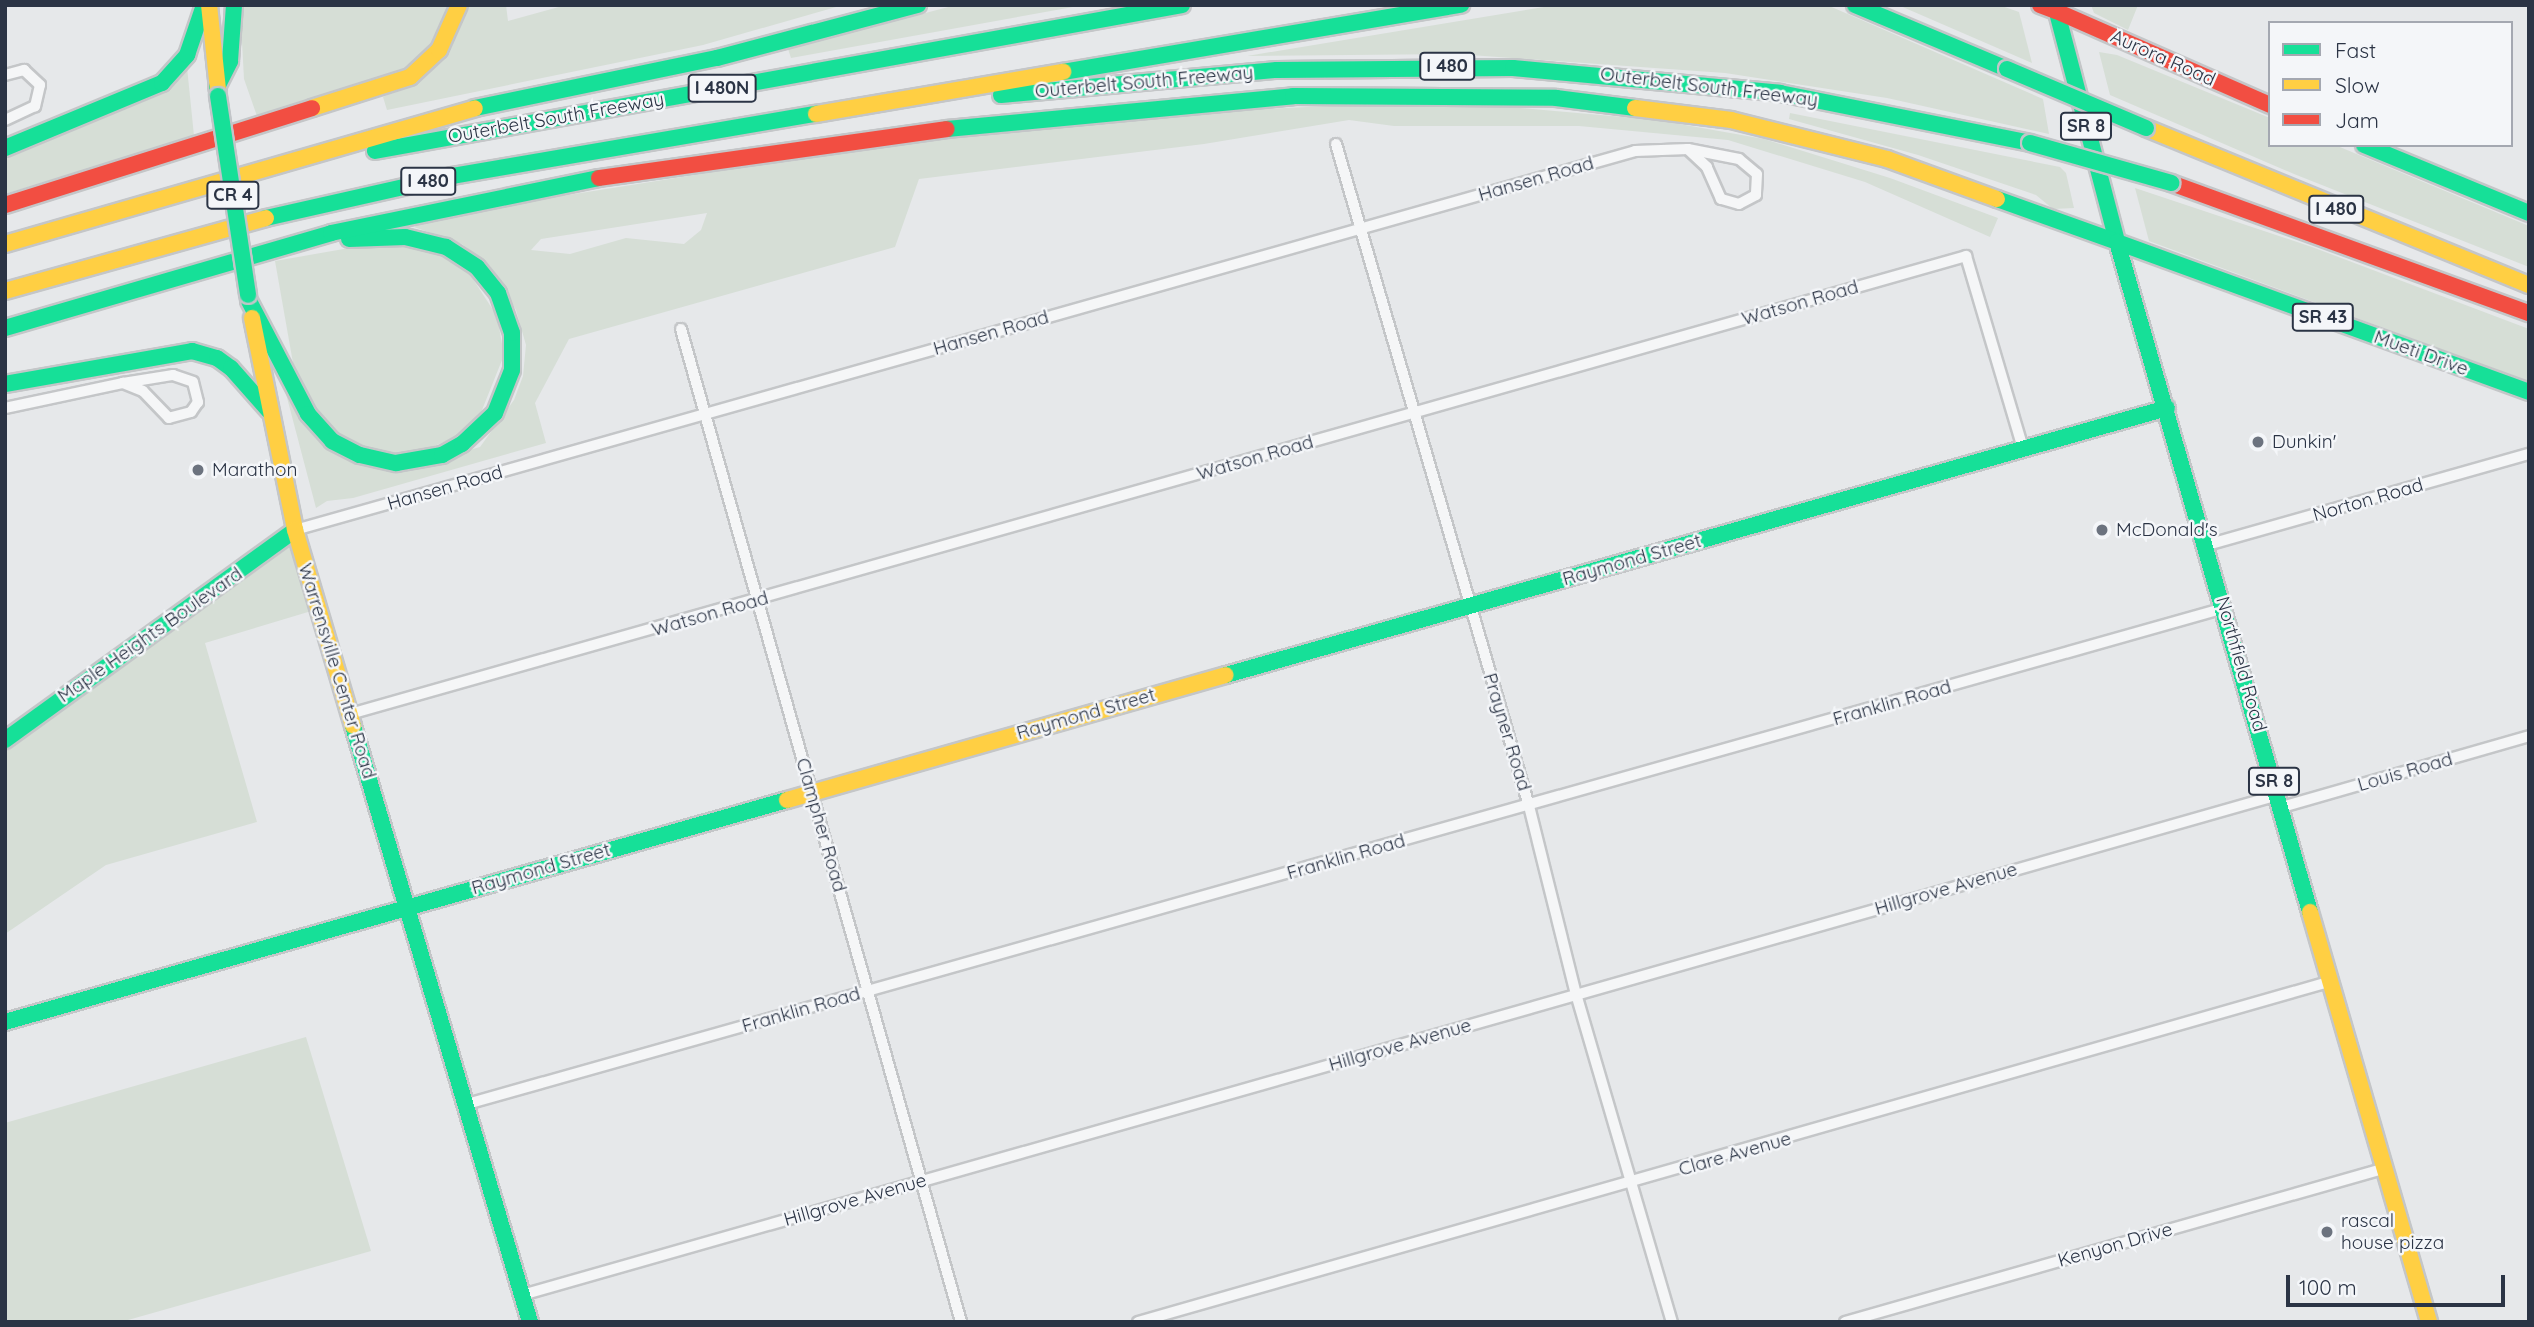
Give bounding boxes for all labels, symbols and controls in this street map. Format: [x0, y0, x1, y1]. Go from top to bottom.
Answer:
legend [2268, 21, 2513, 147]
street label: Aurora Road [2107, 25, 2219, 91]
text: Fast [2335, 37, 2376, 63]
road number: I 480 [1419, 52, 1475, 80]
street label: Outerbelt South Freeway [1034, 61, 1254, 103]
street label: Outerbelt South Freeway [1599, 62, 1819, 112]
text: Slow [2335, 72, 2380, 98]
road number: I 480N [687, 74, 757, 102]
street label: Outerbelt South Freeway [446, 88, 666, 148]
text: Jam [2335, 107, 2379, 133]
road number: SR 8 [2060, 112, 2112, 140]
street label: Hansen Road [1476, 152, 1596, 206]
road number: I 480 [400, 166, 456, 196]
road number: CR 4 [205, 180, 261, 210]
road number: I 480 [2308, 194, 2364, 224]
street label: Watson Road [1739, 275, 1861, 331]
road number: SR 43 [2292, 302, 2354, 332]
street label: Hansen Road [931, 306, 1051, 360]
street label: Mueti Drive [2371, 325, 2471, 381]
street label: Watson Road [1194, 430, 1316, 486]
place label: Dunkin' [2272, 431, 2336, 453]
marker: Dunkin' [2250, 434, 2266, 450]
place label: Marathon [212, 459, 298, 481]
street label: Hansen Road [385, 461, 505, 515]
marker: Marathon [190, 462, 206, 478]
street label: Norton Road [2310, 473, 2426, 527]
place label: McDonald's [2116, 519, 2218, 541]
marker: McDonald's [2094, 522, 2110, 538]
street label: Raymond Street [1560, 529, 1704, 591]
street label: Warrensville Center Road [293, 561, 381, 781]
street label: Maple Heights Boulevard [53, 562, 247, 708]
street label: Watson Road [649, 586, 771, 642]
street label: Northfield Road [2211, 594, 2271, 734]
street label: Prayner Road [1478, 670, 1536, 794]
street label: Franklin Road [1830, 675, 1954, 731]
street label: Raymond Street [1014, 683, 1158, 745]
street label: Louis Road [2355, 748, 2455, 796]
street label: Clampher Road [791, 755, 851, 895]
road number: SR 8 [2248, 766, 2300, 796]
street label: Franklin Road [1284, 829, 1408, 885]
street label: Raymond Street [469, 838, 613, 900]
street label: Hillgrove Avenue [1872, 858, 2020, 920]
street label: Franklin Road [739, 982, 863, 1038]
street label: Hillgrove Avenue [1326, 1014, 1474, 1076]
street label: Clare Avenue [1676, 1127, 1794, 1181]
street label: Hillgrove Avenue [781, 1169, 929, 1231]
place label: rascal house pizza [2341, 1210, 2444, 1254]
street label: Kenyon Drive [2055, 1218, 2175, 1272]
marker: rascal house pizza [2319, 1224, 2335, 1240]
scale bar [2289, 1260, 2508, 1304]
text: 100 m [2299, 1274, 2357, 1300]

